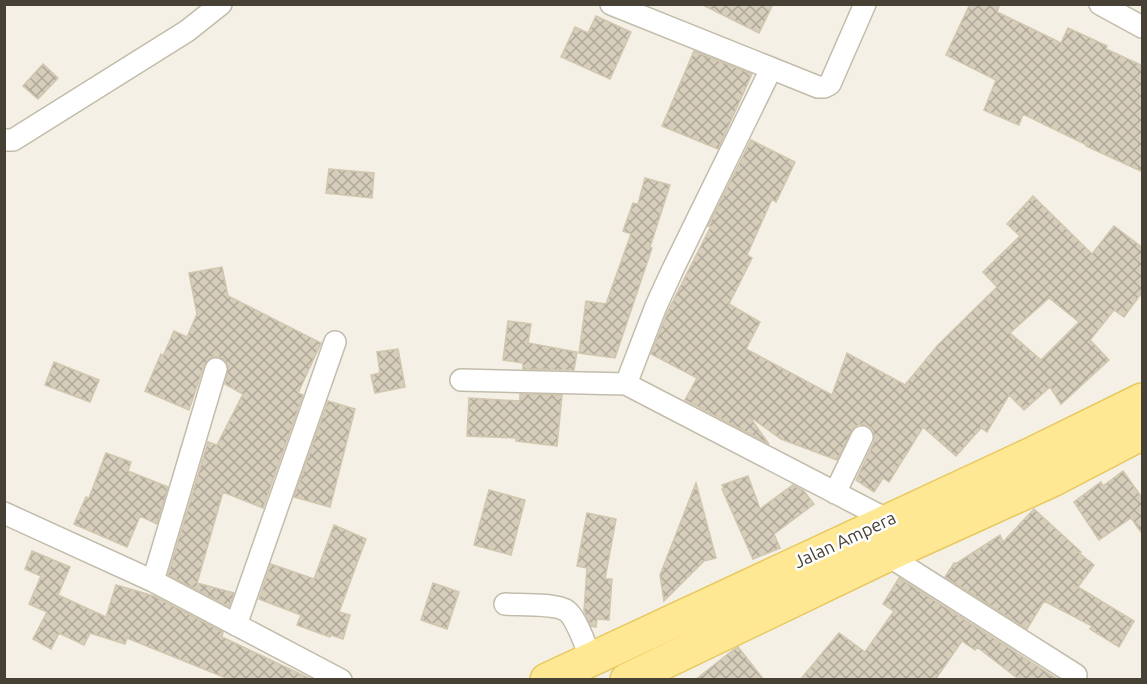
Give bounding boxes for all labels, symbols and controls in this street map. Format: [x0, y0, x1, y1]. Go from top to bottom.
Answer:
street label: Jalan Ampera [790, 507, 899, 571]

